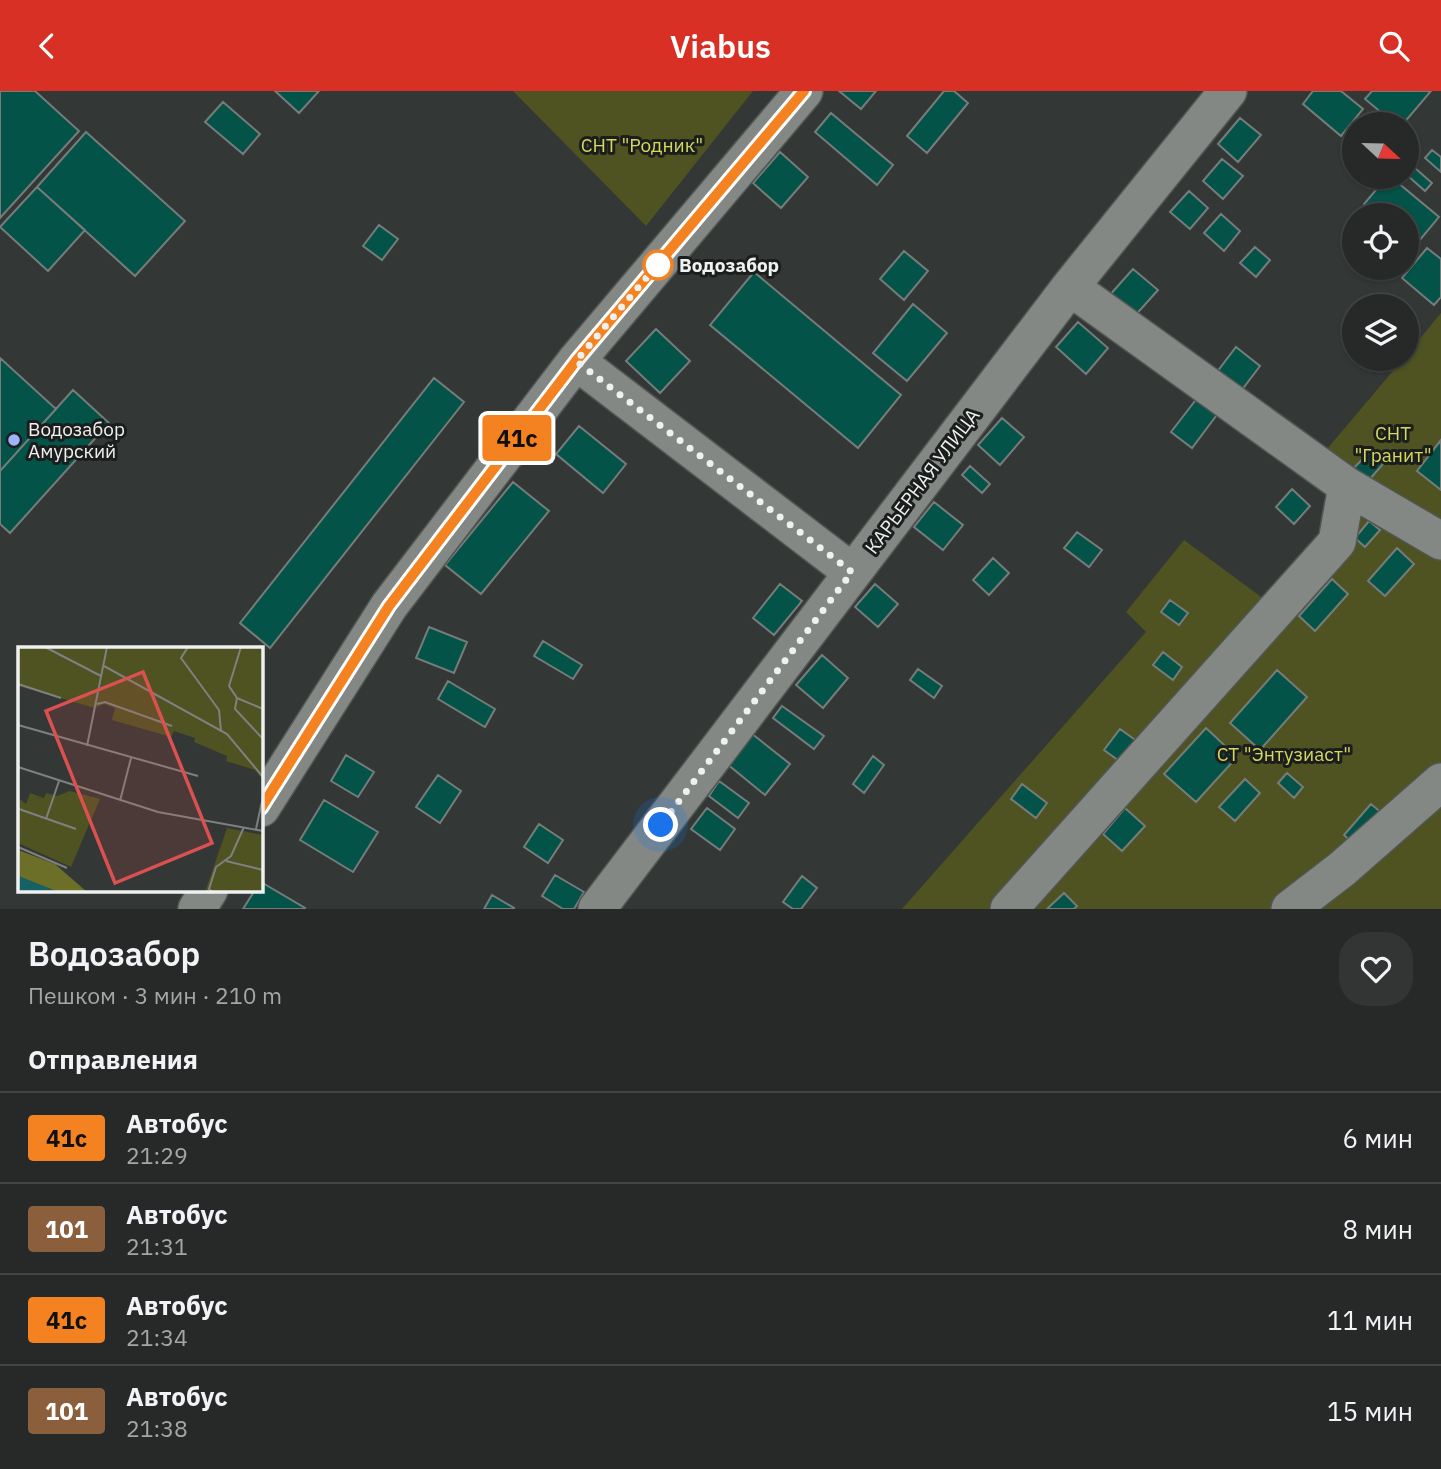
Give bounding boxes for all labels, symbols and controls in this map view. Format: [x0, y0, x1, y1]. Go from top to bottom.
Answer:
text: Viabus [670, 25, 771, 67]
icon: back [28, 27, 66, 65]
icon: search [1375, 27, 1413, 65]
north arrow [1342, 112, 1419, 189]
map controls [1342, 112, 1419, 371]
park label: СНТ "Родник" [581, 133, 703, 157]
button: locate [1342, 203, 1419, 280]
marker: Водозабор [643, 250, 673, 280]
place label: Водозабор [679, 253, 779, 277]
button: layers [1342, 294, 1419, 371]
street label: КАРЬЕРНАЯ УЛИЦА [859, 404, 985, 558]
line badge: 41с [477, 415, 557, 461]
place label: Водозабор Амурский [28, 417, 125, 463]
park label: СНТ "Гранит" [1354, 421, 1432, 467]
text: 41с [496, 422, 538, 454]
marker: Водозабор Амурский [6, 432, 22, 448]
inset map [18, 647, 262, 891]
park label: СТ "Энтузиаст" [1217, 742, 1351, 766]
your location [643, 807, 678, 842]
text: Водозабор [28, 932, 200, 975]
button: heart [1339, 932, 1413, 1006]
text: Пешком · 3 мин · 210 m [28, 980, 282, 1010]
text: Отправления [28, 1042, 198, 1076]
text: Автобус [126, 1106, 228, 1140]
text: 6 мин [1343, 1121, 1413, 1155]
text: 41с [46, 1122, 87, 1154]
text: 21:29 [126, 1140, 188, 1170]
text: Автобус [126, 1197, 228, 1231]
text: 8 мин [1343, 1212, 1413, 1246]
text: 101 [45, 1213, 88, 1245]
text: 21:31 [126, 1231, 188, 1261]
text: Автобус [126, 1288, 228, 1322]
text: 11 мин [1327, 1303, 1413, 1337]
text: 41с [46, 1304, 87, 1336]
text: 21:34 [126, 1322, 188, 1352]
text: Автобус [126, 1379, 228, 1413]
text: 15 мин [1327, 1394, 1413, 1428]
text: 101 [45, 1395, 88, 1427]
text: 21:38 [126, 1413, 188, 1443]

